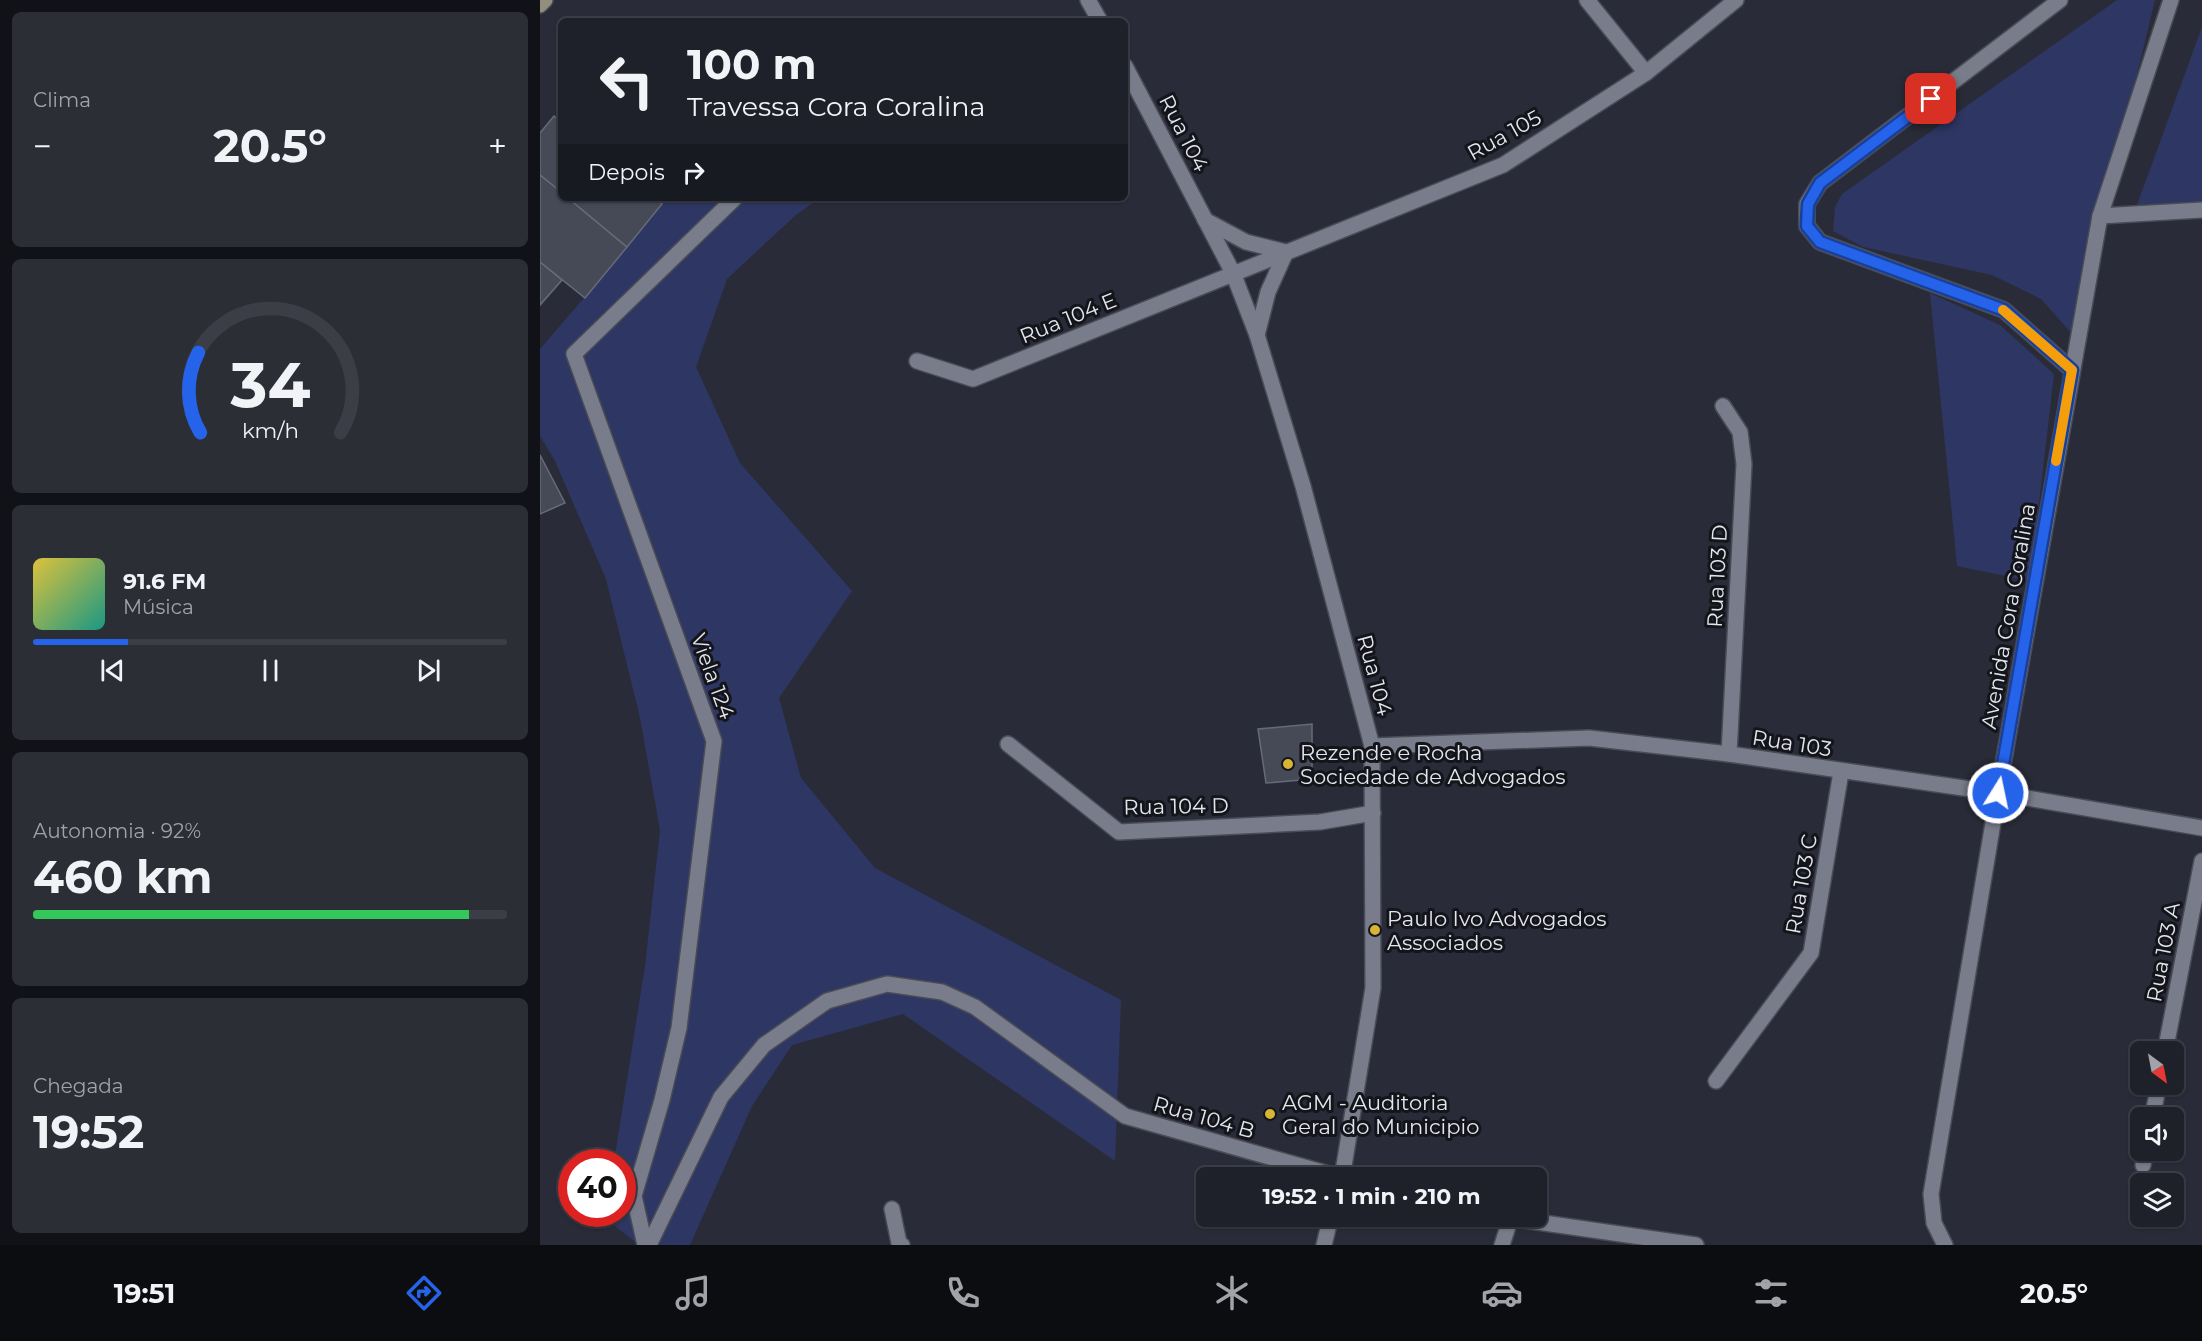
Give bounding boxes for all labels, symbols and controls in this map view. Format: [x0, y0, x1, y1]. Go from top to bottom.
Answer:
text: 100 m [687, 38, 816, 90]
icon: left [588, 42, 666, 120]
pin [1905, 73, 1956, 124]
icon: arrive [1914, 82, 1947, 115]
text: Clima [33, 88, 91, 112]
text: Travessa Cora Coralina [687, 90, 985, 123]
street label: Rua 104 [1154, 91, 1214, 176]
street label: Rua 105 [1463, 104, 1545, 165]
text: 20.5° [213, 118, 327, 173]
text: − [33, 126, 52, 166]
text: + [488, 126, 507, 166]
icon: right [677, 156, 710, 189]
text: Depois [588, 159, 665, 186]
street label: Rua 104 E [1016, 287, 1120, 349]
text: 34 [229, 347, 310, 423]
text: km/h [241, 417, 299, 443]
street label: Avenida Cora Coralina [1976, 501, 2040, 731]
street label: Rua 103 D [1702, 524, 1732, 628]
text: 91.6 FM [123, 568, 206, 595]
text: Música [123, 595, 194, 619]
street label: Viela 124 [686, 630, 740, 722]
street label: Rua 104 [1352, 632, 1398, 718]
icon: previous [96, 654, 129, 687]
icon: pause [254, 654, 287, 687]
icon: next [412, 654, 445, 687]
street label: Rua 103 [1750, 724, 1834, 762]
place label: Rezende e Rocha Sociedade de Advogados [1300, 740, 1565, 789]
marker: Rezende e Rocha Sociedade de Advogados [1281, 757, 1295, 771]
position arrow [1966, 761, 2030, 825]
street label: Rua 104 D [1123, 793, 1229, 819]
text: Autonomia · 92% [33, 819, 201, 843]
street label: Rua 103 C [1780, 832, 1822, 936]
text: 460 km [33, 849, 212, 904]
street label: Rua 103 A [2141, 899, 2185, 1004]
place label: Paulo Ivo Advogados Associados [1387, 906, 1607, 955]
marker: Paulo Ivo Advogados Associados [1368, 923, 1382, 937]
north arrow [2130, 1041, 2184, 1095]
map controls [2130, 1041, 2184, 1227]
text: Chegada [33, 1074, 124, 1098]
place label: AGM - Auditoria Geral do Municipio [1282, 1090, 1479, 1139]
street label: Rua 104 B [1151, 1091, 1257, 1143]
text: 19:52 [33, 1104, 144, 1159]
marker: AGM - Auditoria Geral do Municipio [1263, 1107, 1277, 1121]
button: sound [2130, 1107, 2184, 1161]
speed limit sign: 40 [558, 1149, 636, 1227]
button: layers [2130, 1173, 2184, 1227]
text: 19:52 · 1 min · 210 m [1262, 1183, 1481, 1210]
icon: directions [403, 1272, 445, 1314]
icon: music [672, 1272, 714, 1314]
icon: phone [942, 1272, 984, 1314]
icon: climate [1211, 1272, 1253, 1314]
icon: car [1481, 1272, 1523, 1314]
icon: filters [1750, 1272, 1792, 1314]
text: 19:51 [114, 1277, 175, 1310]
text: 20.5° [2020, 1277, 2088, 1310]

